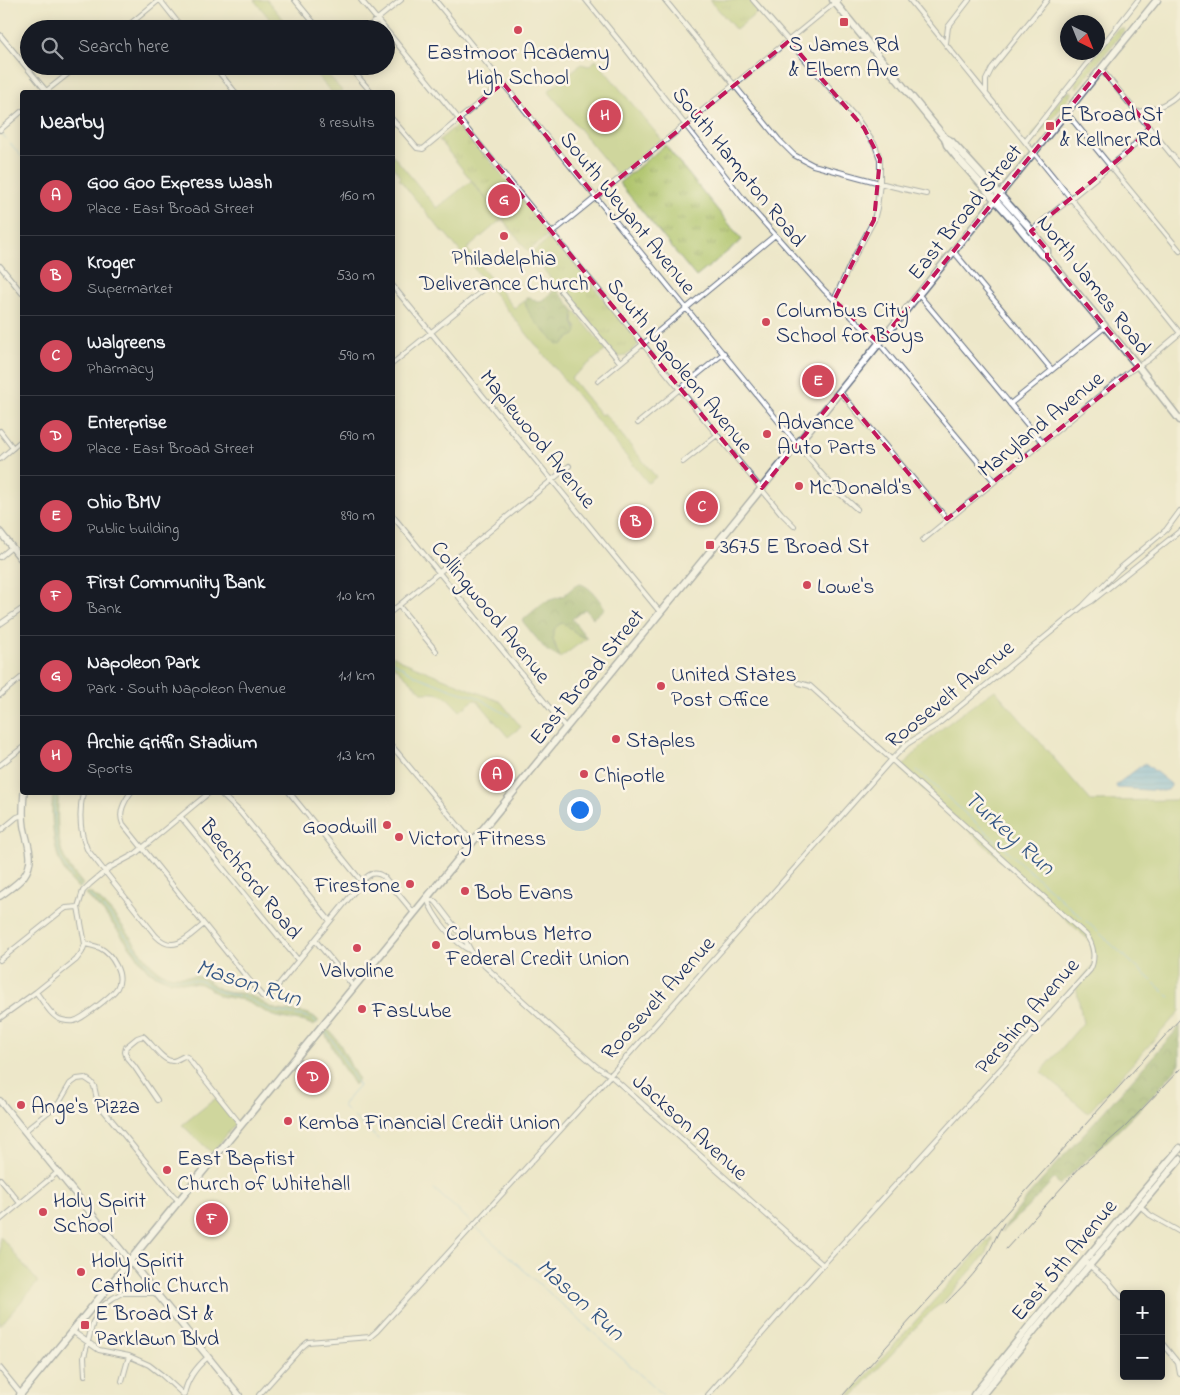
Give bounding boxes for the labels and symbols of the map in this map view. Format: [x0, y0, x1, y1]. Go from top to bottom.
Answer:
north arrow [1060, 15, 1105, 60]
marker: S James Rd & Elbern Ave [838, 16, 850, 28]
marker: Eastmoor Academy High School [512, 24, 524, 36]
place label: S James Rd & Elbern Ave [789, 30, 899, 87]
place label: Eastmoor Academy High School [427, 38, 609, 96]
street label: South Hampton Road [663, 81, 812, 255]
pin: H [589, 97, 621, 135]
place label: E Broad St & Kellner Rd [1060, 100, 1164, 157]
marker: E Broad St & Kellner Rd [1044, 120, 1056, 132]
street label: South Weyant Avenue [550, 125, 703, 303]
street label: East Broad Street [901, 137, 1032, 288]
pin: G [488, 181, 520, 219]
street label: North James Road [1028, 209, 1158, 363]
marker: Philadelphia Deliverance Church [498, 230, 510, 242]
place label: Philadelphia Deliverance Church [418, 244, 589, 301]
street label: South Napoleon Avenue [598, 272, 760, 462]
place label: Columbus City School for Boys [776, 296, 924, 354]
marker: Columbus City School for Boys [760, 316, 772, 328]
pin: E [802, 362, 834, 400]
street label: Maplewood Avenue [470, 363, 603, 516]
street label: Maryland Avenue [972, 364, 1113, 487]
place label: Advance Auto Parts [777, 408, 876, 465]
marker: Advance Auto Parts [761, 428, 773, 440]
place label: McDonald's [809, 473, 912, 505]
marker: McDonald's [793, 480, 805, 492]
pin: C [686, 488, 718, 526]
pin: B [620, 503, 652, 541]
place label: 3675 E Broad St [720, 532, 870, 564]
street label: Collingwood Avenue [421, 535, 557, 692]
marker: 3675 E Broad St [704, 539, 716, 551]
place label: Lowe's [817, 572, 874, 604]
marker: Lowe's [801, 579, 813, 591]
street label: East Broad Street [523, 602, 654, 753]
street label: Roosevelt Avenue [880, 633, 1022, 757]
place label: United States Post Office [671, 660, 797, 717]
marker: United States Post Office [655, 680, 667, 692]
place label: Staples [626, 726, 695, 758]
marker: Staples [610, 733, 622, 745]
pin: A [481, 756, 513, 794]
place label: Chipotle [594, 761, 665, 793]
marker: Chipotle [578, 768, 590, 780]
water label: Turkey Run [955, 783, 1063, 885]
your location [567, 797, 593, 823]
street label: Beechford Road [190, 812, 309, 947]
place label: Goodwill [302, 812, 377, 844]
marker: Goodwill [381, 819, 393, 831]
place label: Victory Fitness [408, 824, 546, 857]
marker: Victory Fitness [393, 831, 405, 843]
place label: Firestone [313, 871, 400, 903]
marker: Firestone [404, 878, 416, 890]
place label: Bob Evans [474, 878, 573, 910]
marker: Bob Evans [459, 885, 471, 897]
place label: Columbus Metro Federal Credit Union [445, 919, 629, 976]
street label: Roosevelt Avenue [595, 930, 724, 1068]
marker: Columbus Metro Federal Credit Union [430, 939, 442, 951]
marker: Valvoline [351, 942, 363, 954]
water label: Mason Run [191, 951, 306, 1018]
street label: Pershing Avenue [968, 951, 1089, 1083]
place label: Valvoline [319, 956, 394, 988]
place label: FasLube [371, 996, 452, 1028]
marker: FasLube [356, 1003, 368, 1015]
pin: D [297, 1058, 329, 1096]
street label: Jackson Avenue [624, 1067, 754, 1189]
place label: Ange's Pizza [31, 1092, 140, 1125]
marker: Ange's Pizza [15, 1099, 27, 1111]
place label: Kemba Financial Credit Union [298, 1108, 560, 1140]
marker: Kemba Financial Credit Union [282, 1115, 294, 1127]
place label: East Baptist Church of Whitehall [177, 1144, 350, 1201]
marker: East Baptist Church of Whitehall [161, 1164, 173, 1176]
place label: Holy Spirit School [53, 1186, 147, 1243]
street label: East 5th Avenue [1005, 1193, 1126, 1329]
pin: F [196, 1200, 228, 1238]
marker: Holy Spirit School [37, 1206, 49, 1218]
place label: Holy Spirit Catholic Church [91, 1246, 229, 1303]
water label: Mason Run [527, 1251, 632, 1351]
marker: Holy Spirit Catholic Church [75, 1266, 87, 1278]
place label: E Broad St & Parklawn Blvd [95, 1299, 219, 1356]
marker: E Broad St & Parklawn Blvd [79, 1319, 91, 1331]

